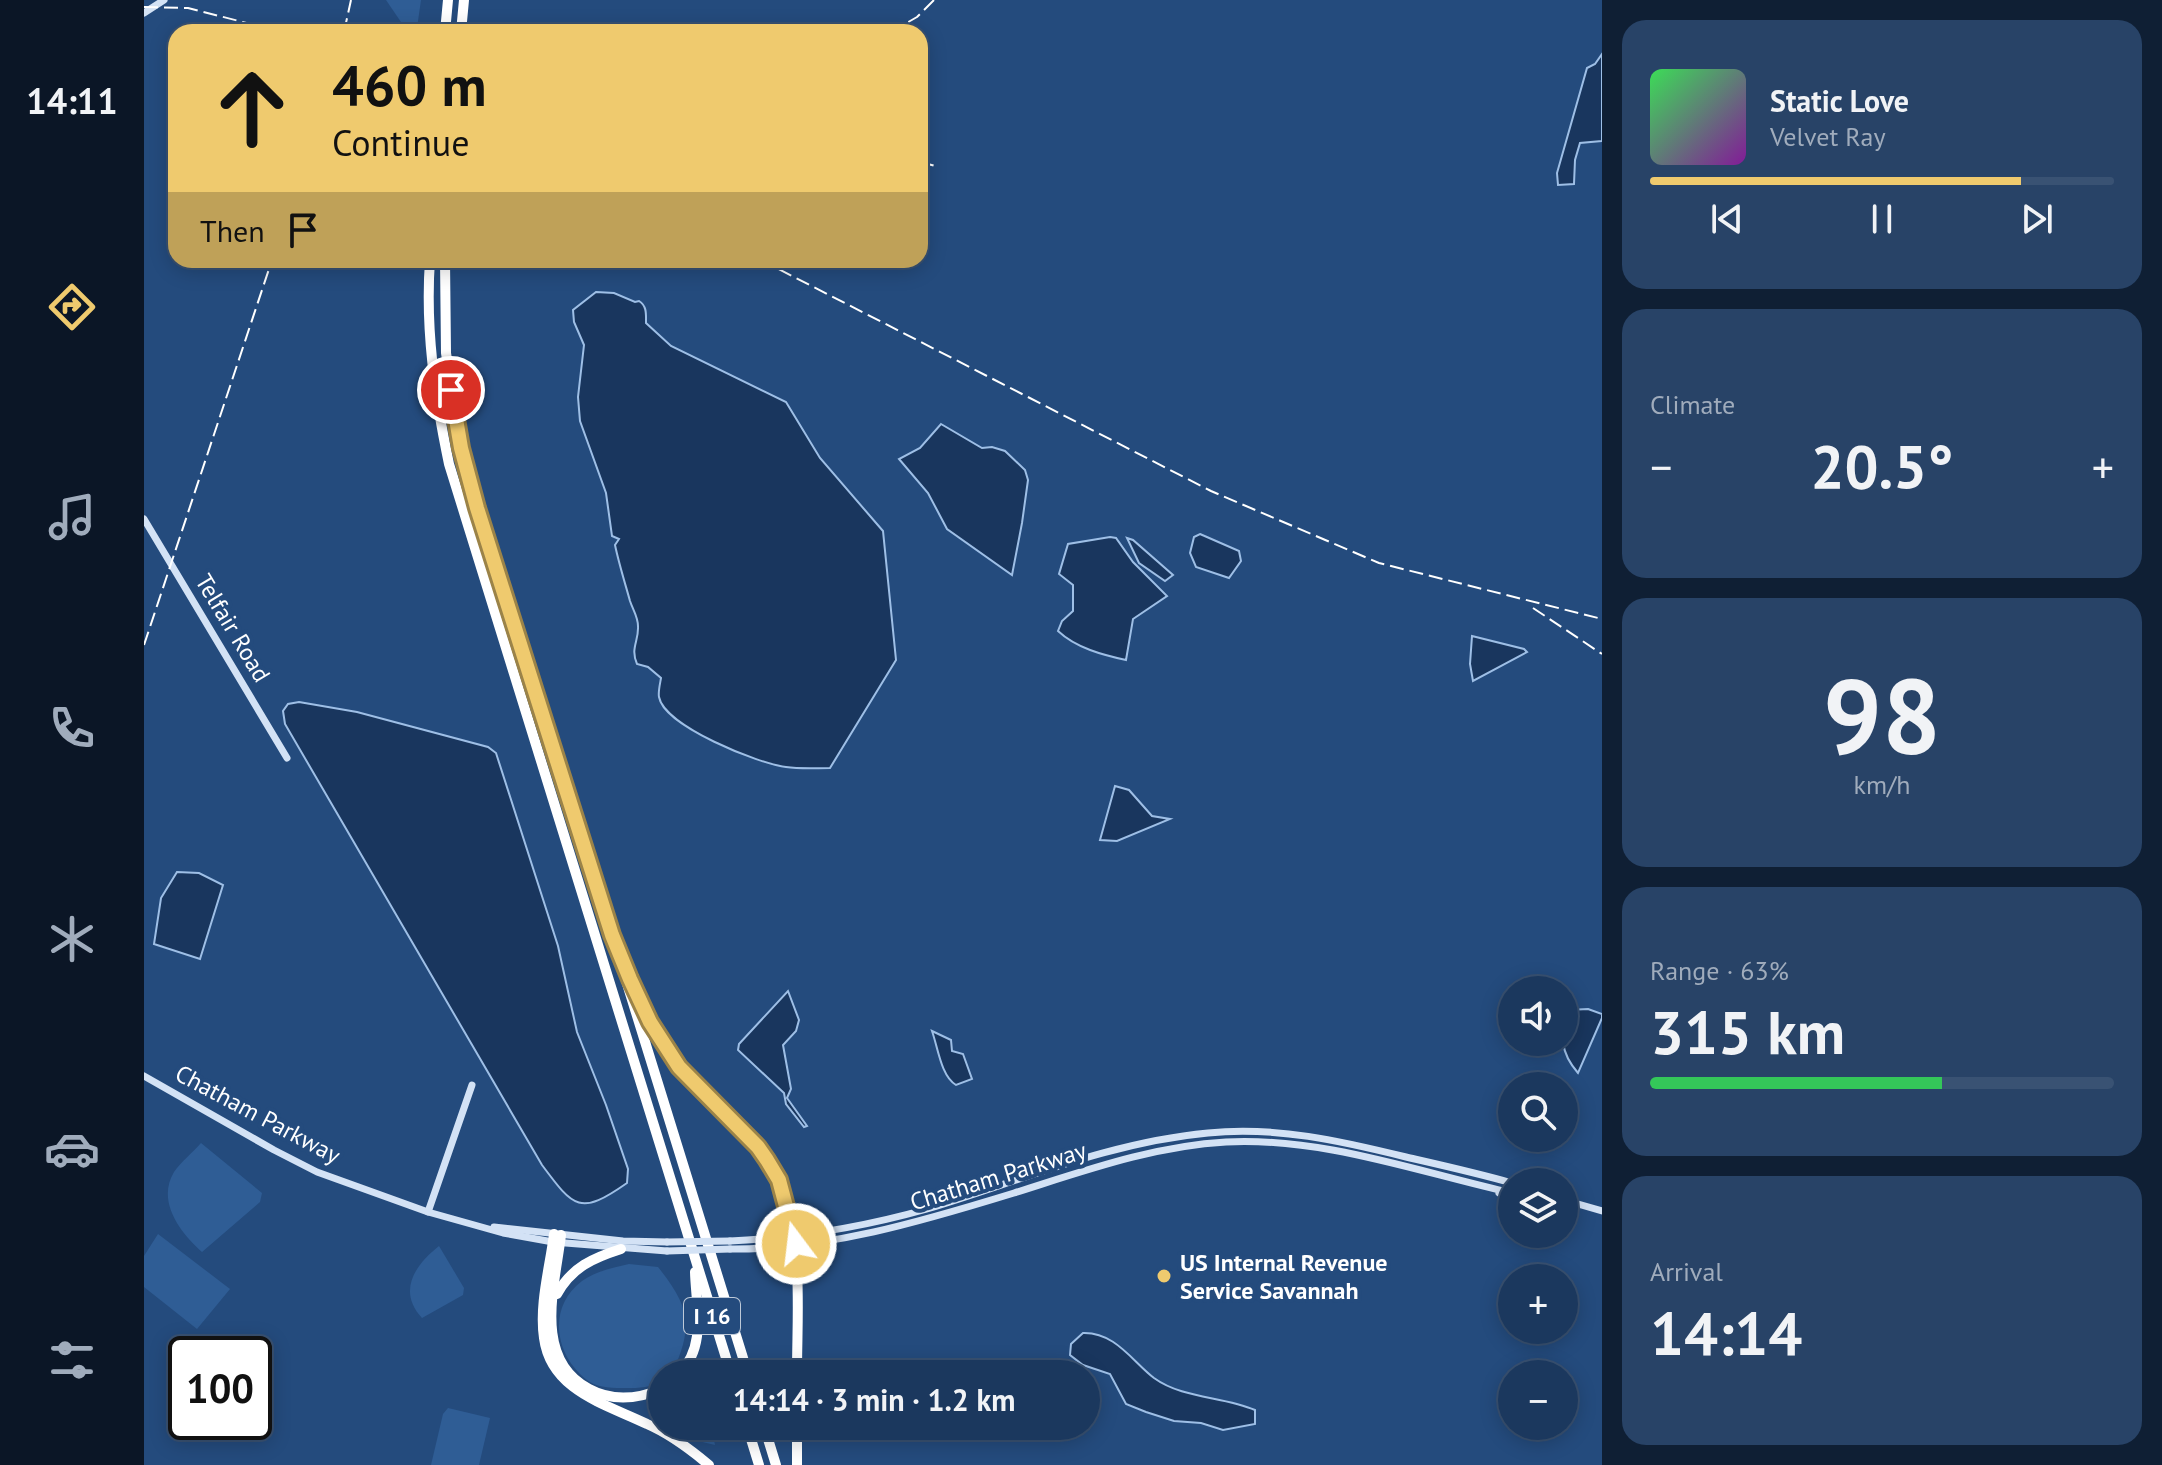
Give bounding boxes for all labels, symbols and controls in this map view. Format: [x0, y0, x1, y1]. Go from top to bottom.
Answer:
text: 460 m [332, 49, 487, 121]
icon: ahead [200, 56, 304, 160]
text: 14:11 [26, 77, 118, 124]
text: Static Love [1770, 81, 1909, 120]
text: Continue [332, 119, 470, 166]
text: Velvet Ray [1770, 120, 1886, 153]
icon: previous [1705, 197, 1749, 241]
icon: pause [1860, 197, 1904, 241]
icon: next [2015, 197, 2059, 241]
icon: arrive [281, 208, 325, 252]
text: Then [200, 211, 265, 250]
icon: directions [44, 279, 100, 335]
pin [417, 356, 485, 424]
icon: arrive [429, 368, 473, 412]
text: Climate [1650, 388, 1735, 421]
text: 20.5° [1810, 427, 1954, 505]
text: − [1650, 438, 1672, 495]
text: + [2092, 438, 2114, 495]
icon: music [44, 489, 100, 545]
street label: Telfair Road [189, 568, 277, 688]
text: 98 [1823, 648, 1941, 783]
icon: phone [44, 700, 100, 756]
text: km/h [1854, 768, 1911, 801]
icon: climate [44, 911, 100, 967]
text: Range · 63% [1650, 954, 1789, 987]
map controls [1498, 976, 1578, 1440]
button: sound [1498, 976, 1578, 1056]
text: 315 km [1650, 993, 1845, 1071]
street label: Chatham Parkway [170, 1057, 346, 1171]
button: search [1498, 1072, 1578, 1152]
icon: car [44, 1121, 100, 1177]
street label: Chatham Parkway [906, 1134, 1090, 1218]
button: layers [1498, 1168, 1578, 1248]
position arrow [754, 1202, 838, 1286]
place label: US Internal Revenue Service Savannah [1180, 1247, 1388, 1306]
text: Arrival [1650, 1255, 1723, 1288]
button: + [1498, 1264, 1578, 1344]
marker: US Internal Revenue Service Savannah [1155, 1267, 1173, 1285]
text: 14:14 [1650, 1294, 1802, 1372]
road number: I 16 [684, 1298, 740, 1334]
icon: filters [44, 1332, 100, 1388]
speed limit sign: 100 [168, 1336, 272, 1440]
button: − [1498, 1360, 1578, 1440]
text: 14:14 · 3 min · 1.2 km [733, 1380, 1015, 1419]

